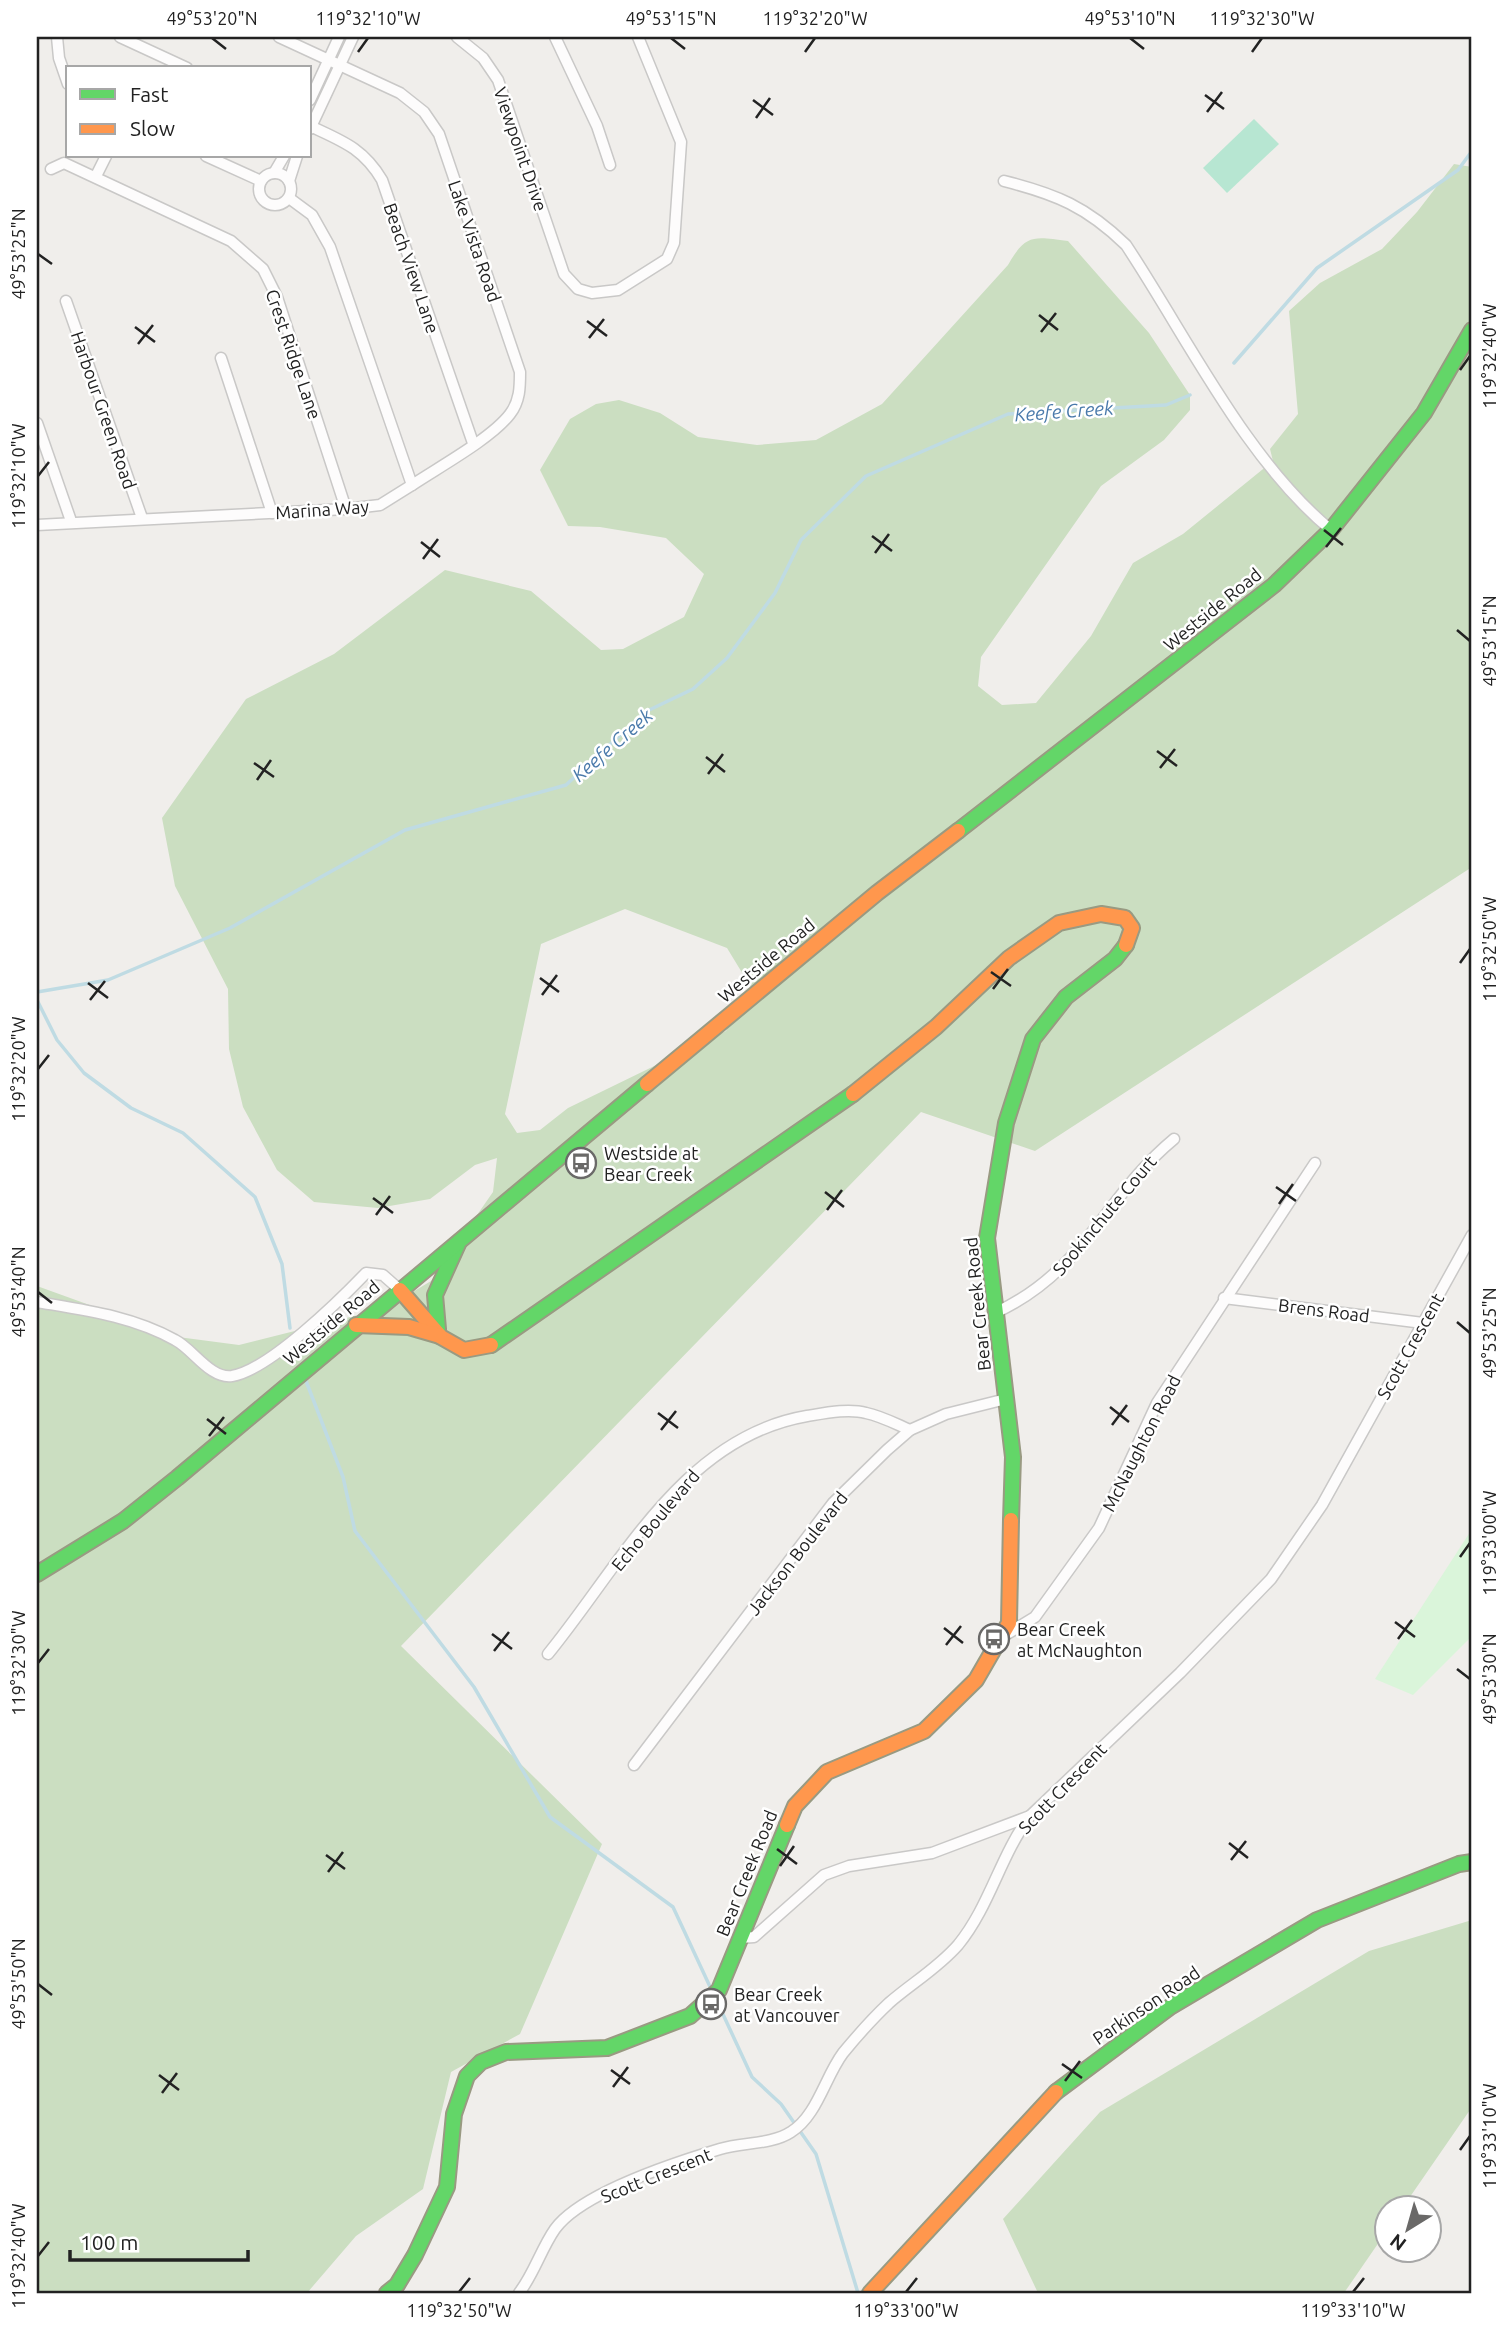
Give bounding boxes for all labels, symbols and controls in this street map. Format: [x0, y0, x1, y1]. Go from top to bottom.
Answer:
text: 49°53'20"N [166, 8, 258, 28]
text: 119°32'10"W [315, 8, 421, 28]
text: 49°53'15"N [625, 8, 717, 28]
text: 119°32'20"W [762, 8, 868, 28]
text: 49°53'10"N [1084, 8, 1176, 28]
text: 119°32'30"W [1209, 8, 1315, 28]
legend [66, 66, 312, 158]
text: Fast [130, 82, 168, 106]
street label: Viewpoint Drive [490, 84, 552, 214]
text: Slow [130, 116, 175, 140]
street label: Lake Vista Road [445, 178, 505, 304]
street label: Beach View Lane [380, 200, 444, 336]
text: 49°53'25"N [8, 208, 28, 300]
street label: Crest Ridge Lane [262, 286, 326, 422]
text: 119°32'40"W [1479, 303, 1499, 409]
street label: Harbour Green Road [68, 329, 140, 491]
water label: Keefe Creek [1014, 397, 1115, 425]
text: 119°32'10"W [8, 423, 28, 529]
street label: Marina Way [274, 496, 370, 522]
street label: Westside Road [1159, 564, 1265, 654]
text: 49°53'15"N [1479, 595, 1499, 687]
water label: Keefe Creek [567, 704, 657, 786]
text: 119°32'50"W [1479, 896, 1499, 1002]
street label: Westside Road [714, 914, 818, 1006]
text: 119°32'20"W [8, 1016, 28, 1122]
place label: Westside at Bear Creek [604, 1143, 698, 1184]
bus stop icon: Westside at Bear Creek [564, 1146, 598, 1180]
street label: Sookinchute Court [1048, 1151, 1160, 1279]
street label: Bear Creek Road [960, 1236, 994, 1372]
text: 49°53'40"N [8, 1246, 28, 1338]
street label: Westside Road [279, 1276, 383, 1368]
text: 49°53'25"N [1479, 1287, 1499, 1379]
street label: Scott Crescent [1373, 1290, 1447, 1402]
street label: Brens Road [1277, 1294, 1371, 1326]
street label: McNaughton Road [1098, 1371, 1184, 1515]
street label: Echo Boulevard [607, 1465, 703, 1575]
street label: Jackson Boulevard [743, 1488, 851, 1618]
text: 119°33'00"W [1479, 1490, 1499, 1596]
text: 119°32'30"W [8, 1610, 28, 1716]
place label: Bear Creek at McNaughton [1017, 1619, 1142, 1660]
bus stop icon: Bear Creek at McNaughton [977, 1622, 1011, 1656]
text: 49°53'30"N [1479, 1633, 1499, 1725]
street label: Scott Crescent [1014, 1739, 1110, 1837]
street label: Bear Creek Road [712, 1807, 780, 1939]
text: 49°53'50"N [8, 1938, 28, 2030]
street label: Parkinson Road [1089, 1962, 1203, 2048]
place label: Bear Creek at Vancouver [734, 1984, 840, 2025]
bus stop icon: Bear Creek at Vancouver [694, 1987, 728, 2021]
text: 119°33'10"W [1479, 2083, 1499, 2189]
street label: Scott Crescent [598, 2144, 714, 2206]
north arrow [1372, 2194, 1442, 2264]
text: 119°32'40"W [8, 2203, 28, 2309]
scale bar [70, 2218, 248, 2262]
text: 100 m [80, 2230, 138, 2254]
text: N [1385, 2230, 1410, 2256]
text: 119°32'50"W [406, 2300, 512, 2320]
text: 119°33'00"W [853, 2300, 959, 2320]
text: 119°33'10"W [1300, 2300, 1406, 2320]

